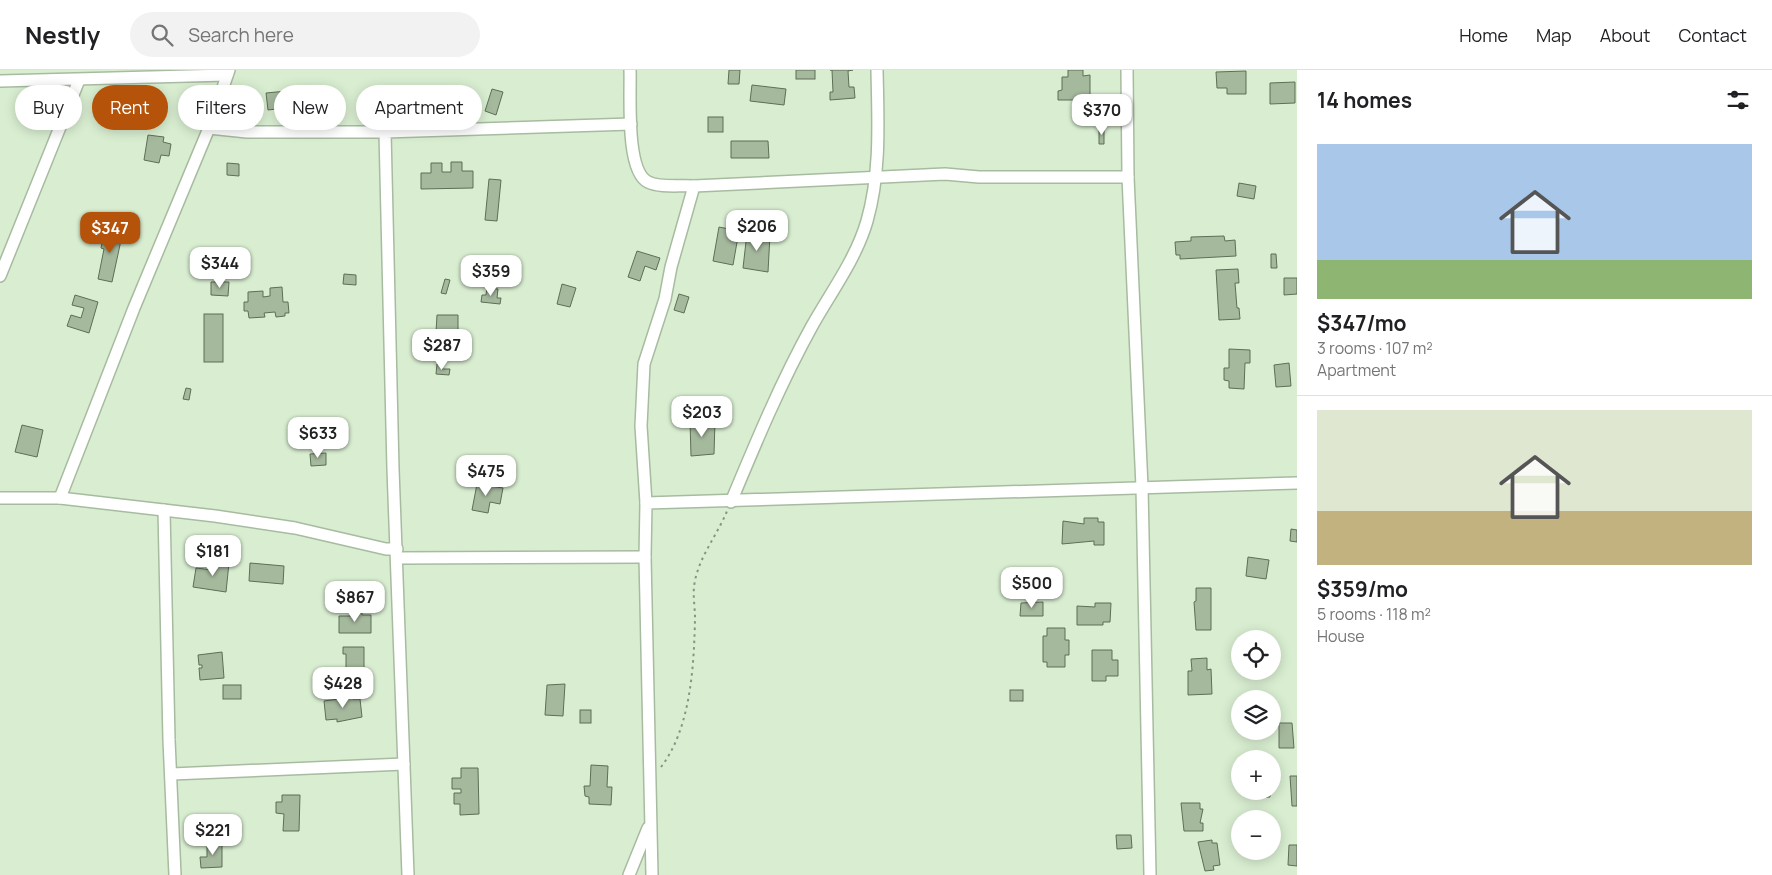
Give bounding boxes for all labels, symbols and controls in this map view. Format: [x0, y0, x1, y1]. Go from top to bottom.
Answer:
search box [130, 12, 480, 57]
text: Nestly [25, 18, 100, 51]
icon: search [148, 21, 176, 49]
text: Search here [188, 22, 294, 48]
text: Home [1459, 23, 1508, 47]
text: Map [1536, 23, 1572, 47]
text: About [1600, 23, 1650, 47]
text: Contact [1678, 23, 1747, 47]
chip: Buy [15, 85, 82, 130]
chip: Rent [92, 85, 168, 130]
chip: Filters [178, 85, 264, 130]
chip: New [274, 85, 346, 130]
chip: Apartment [356, 85, 482, 130]
text: 14 homes [1317, 86, 1412, 114]
icon: filters [1724, 86, 1752, 114]
pin: $370 [1072, 93, 1132, 136]
text: $370 [1083, 99, 1121, 121]
icon: home [1490, 177, 1580, 267]
pin: $206 [727, 210, 787, 252]
pin: $347 [80, 212, 140, 254]
text: $206 [737, 215, 777, 237]
text: $347 [91, 217, 129, 239]
pin: $344 [190, 246, 250, 289]
text: $344 [201, 252, 239, 274]
pin: $359 [461, 254, 521, 297]
text: $359 [472, 260, 510, 282]
text: $347/mo [1317, 309, 1407, 337]
pin: $287 [412, 328, 472, 371]
text: $287 [423, 334, 461, 356]
text: 3 rooms · 107 m² [1317, 337, 1433, 359]
text: Apartment [1317, 359, 1396, 381]
pin: $203 [672, 396, 732, 438]
text: $203 [682, 401, 722, 423]
pin: $633 [288, 416, 348, 459]
text: $633 [299, 422, 337, 444]
icon: home [1490, 442, 1580, 532]
pin: $475 [456, 454, 516, 497]
text: $475 [467, 460, 505, 482]
pin: $181 [183, 534, 243, 577]
text: $181 [196, 540, 230, 562]
pin: $500 [1002, 566, 1062, 609]
text: $500 [1012, 572, 1052, 594]
text: $359/mo [1317, 575, 1408, 603]
pin: $867 [325, 580, 385, 623]
text: $867 [336, 586, 374, 608]
text: 5 rooms · 118 m² [1317, 603, 1431, 625]
text: House [1317, 625, 1365, 647]
map controls [1231, 630, 1281, 860]
button: locate [1231, 630, 1281, 680]
pin: $428 [313, 666, 373, 709]
text: $428 [323, 672, 363, 694]
button: layers [1231, 690, 1281, 740]
button: + [1231, 750, 1281, 800]
button: − [1231, 810, 1281, 860]
pin: $221 [183, 814, 243, 856]
text: $221 [195, 819, 231, 841]

